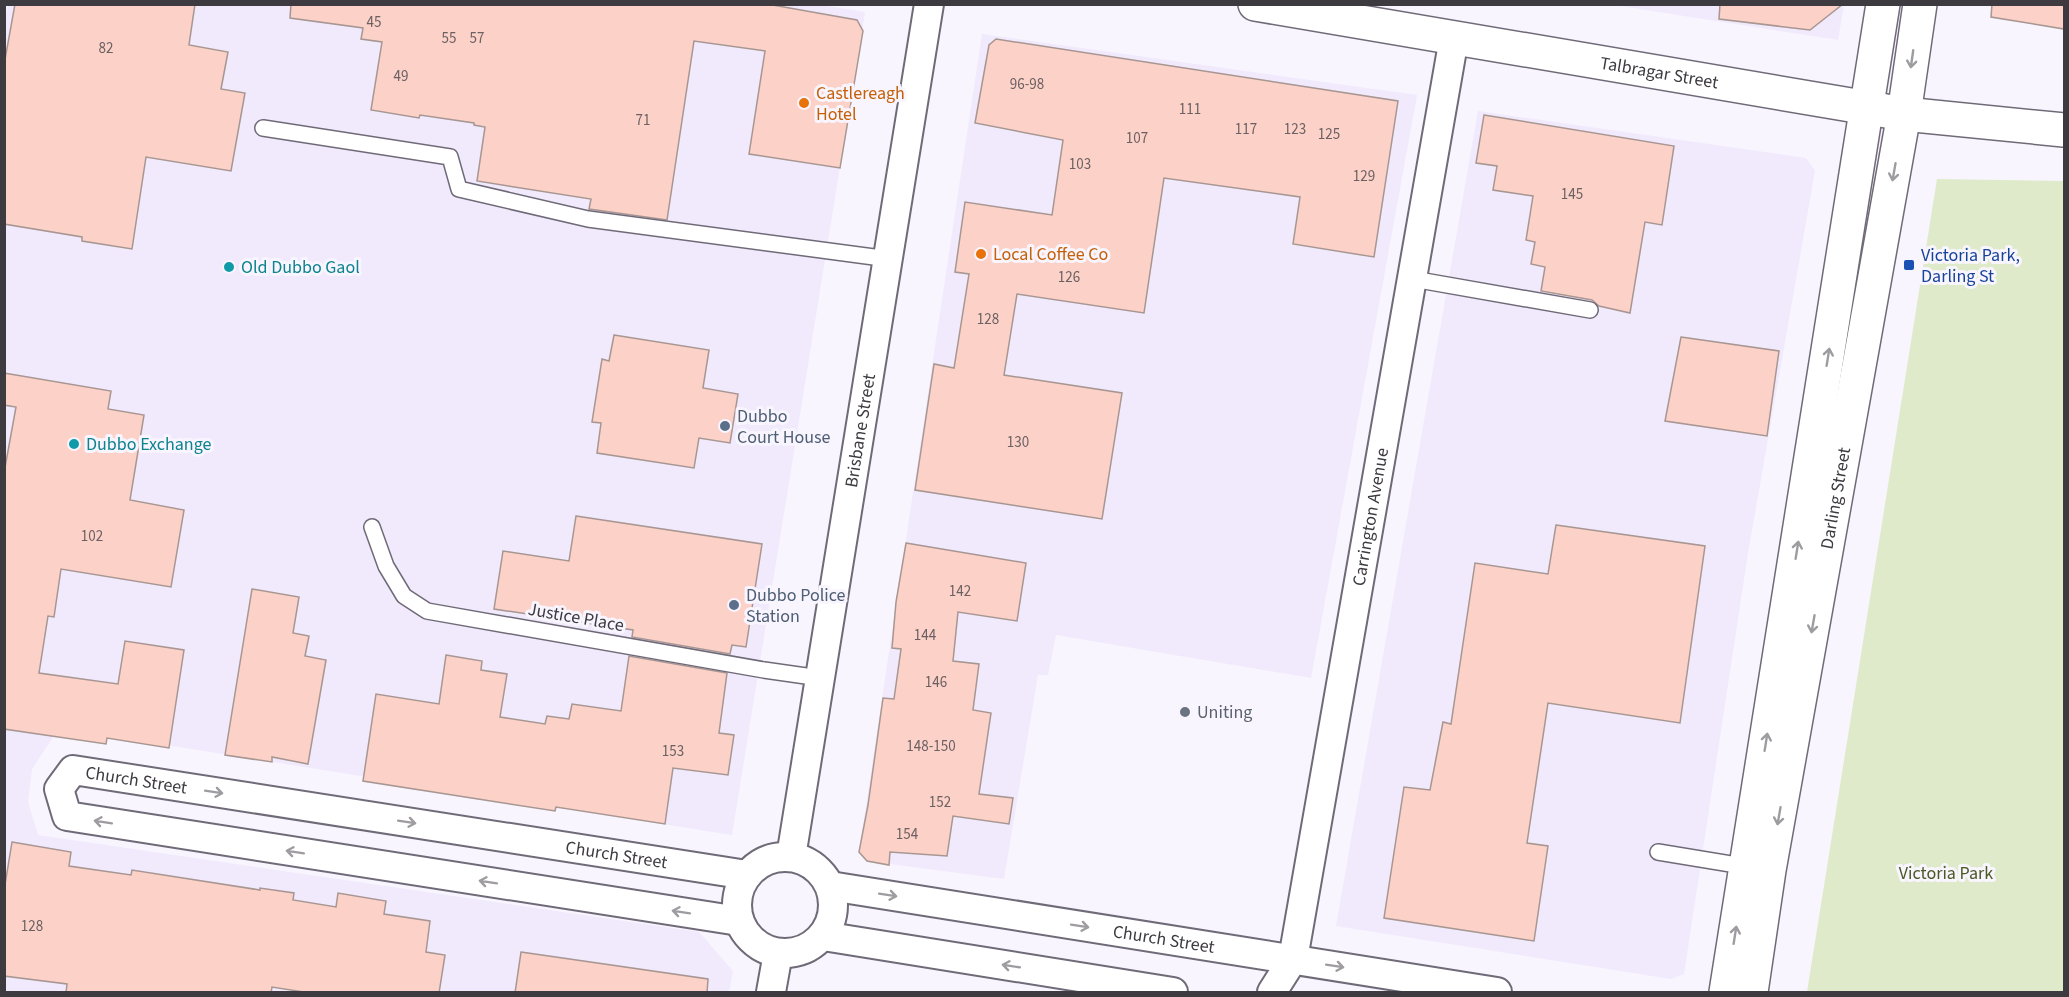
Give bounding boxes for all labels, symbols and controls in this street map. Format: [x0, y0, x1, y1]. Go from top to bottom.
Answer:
house number: 45 [367, 12, 381, 33]
house number: 55 [442, 28, 456, 49]
house number: 57 [470, 28, 484, 49]
house number: 82 [99, 38, 113, 59]
one-way arrow [1906, 49, 1917, 69]
street label: Talbragar Street [1598, 51, 1720, 95]
house number: 49 [394, 66, 408, 87]
house number: 96-98 [1010, 74, 1044, 95]
place label: Castlereagh Hotel [816, 81, 905, 127]
marker: Castlereagh Hotel [797, 96, 811, 110]
house number: 111 [1179, 99, 1201, 120]
house number: 71 [636, 110, 650, 131]
house number: 117 [1235, 119, 1257, 140]
house number: 123 [1284, 119, 1306, 140]
house number: 125 [1318, 124, 1340, 145]
house number: 107 [1126, 128, 1148, 149]
house number: 103 [1069, 154, 1091, 175]
one-way arrow [1888, 162, 1899, 181]
house number: 129 [1353, 166, 1375, 187]
house number: 145 [1561, 184, 1583, 205]
place label: Local Coffee Co [993, 242, 1108, 267]
place label: Victoria Park, Darling St [1921, 243, 2020, 289]
marker: Local Coffee Co [974, 247, 988, 261]
place label: Old Dubbo Gaol [241, 255, 360, 280]
marker: Victoria Park, Darling St [1902, 258, 1916, 272]
marker: Old Dubbo Gaol [222, 260, 236, 274]
house number: 126 [1058, 267, 1080, 288]
house number: 128 [977, 309, 999, 330]
one-way arrow [1822, 348, 1833, 367]
street label: Brisbane Street [839, 372, 882, 489]
place label: Dubbo Court House [737, 404, 831, 450]
marker: Dubbo Court House [718, 419, 732, 433]
place label: Dubbo Exchange [86, 432, 212, 457]
house number: 130 [1007, 432, 1029, 453]
marker: Dubbo Exchange [67, 437, 81, 451]
street label: Darling Street [1815, 445, 1857, 551]
street label: Carrington Avenue [1346, 446, 1395, 588]
house number: 102 [81, 526, 103, 547]
one-way arrow [1792, 540, 1803, 560]
house number: 142 [949, 581, 971, 602]
place label: Dubbo Police Station [746, 583, 845, 629]
street label: Justice Place [526, 597, 626, 638]
marker: Dubbo Police Station [727, 598, 741, 612]
one-way arrow [1807, 614, 1818, 633]
house number: 144 [914, 625, 937, 646]
house number: 146 [925, 672, 947, 693]
place label: Uniting [1197, 700, 1252, 725]
marker: Uniting [1178, 705, 1192, 719]
one-way arrow [1761, 733, 1772, 753]
house number: 148-150 [906, 736, 956, 757]
house number: 153 [662, 741, 684, 762]
street label: Church Street [84, 760, 189, 801]
one-way arrow [204, 786, 224, 797]
house number: 152 [929, 792, 951, 813]
one-way arrow [1773, 805, 1784, 825]
one-way arrow [93, 816, 113, 827]
one-way arrow [397, 817, 416, 828]
house number: 154 [896, 824, 919, 845]
street label: Church Street [564, 835, 669, 875]
one-way arrow [286, 846, 306, 857]
park label: Victoria Park [1899, 861, 1993, 886]
one-way arrow [479, 876, 498, 887]
one-way arrow [877, 890, 897, 901]
one-way arrow [671, 906, 691, 917]
house number: 128 [21, 916, 43, 937]
street label: Church Street [1111, 919, 1216, 960]
one-way arrow [1070, 920, 1090, 931]
one-way arrow [1730, 925, 1741, 945]
one-way arrow [1002, 961, 1021, 972]
one-way arrow [1325, 961, 1345, 972]

